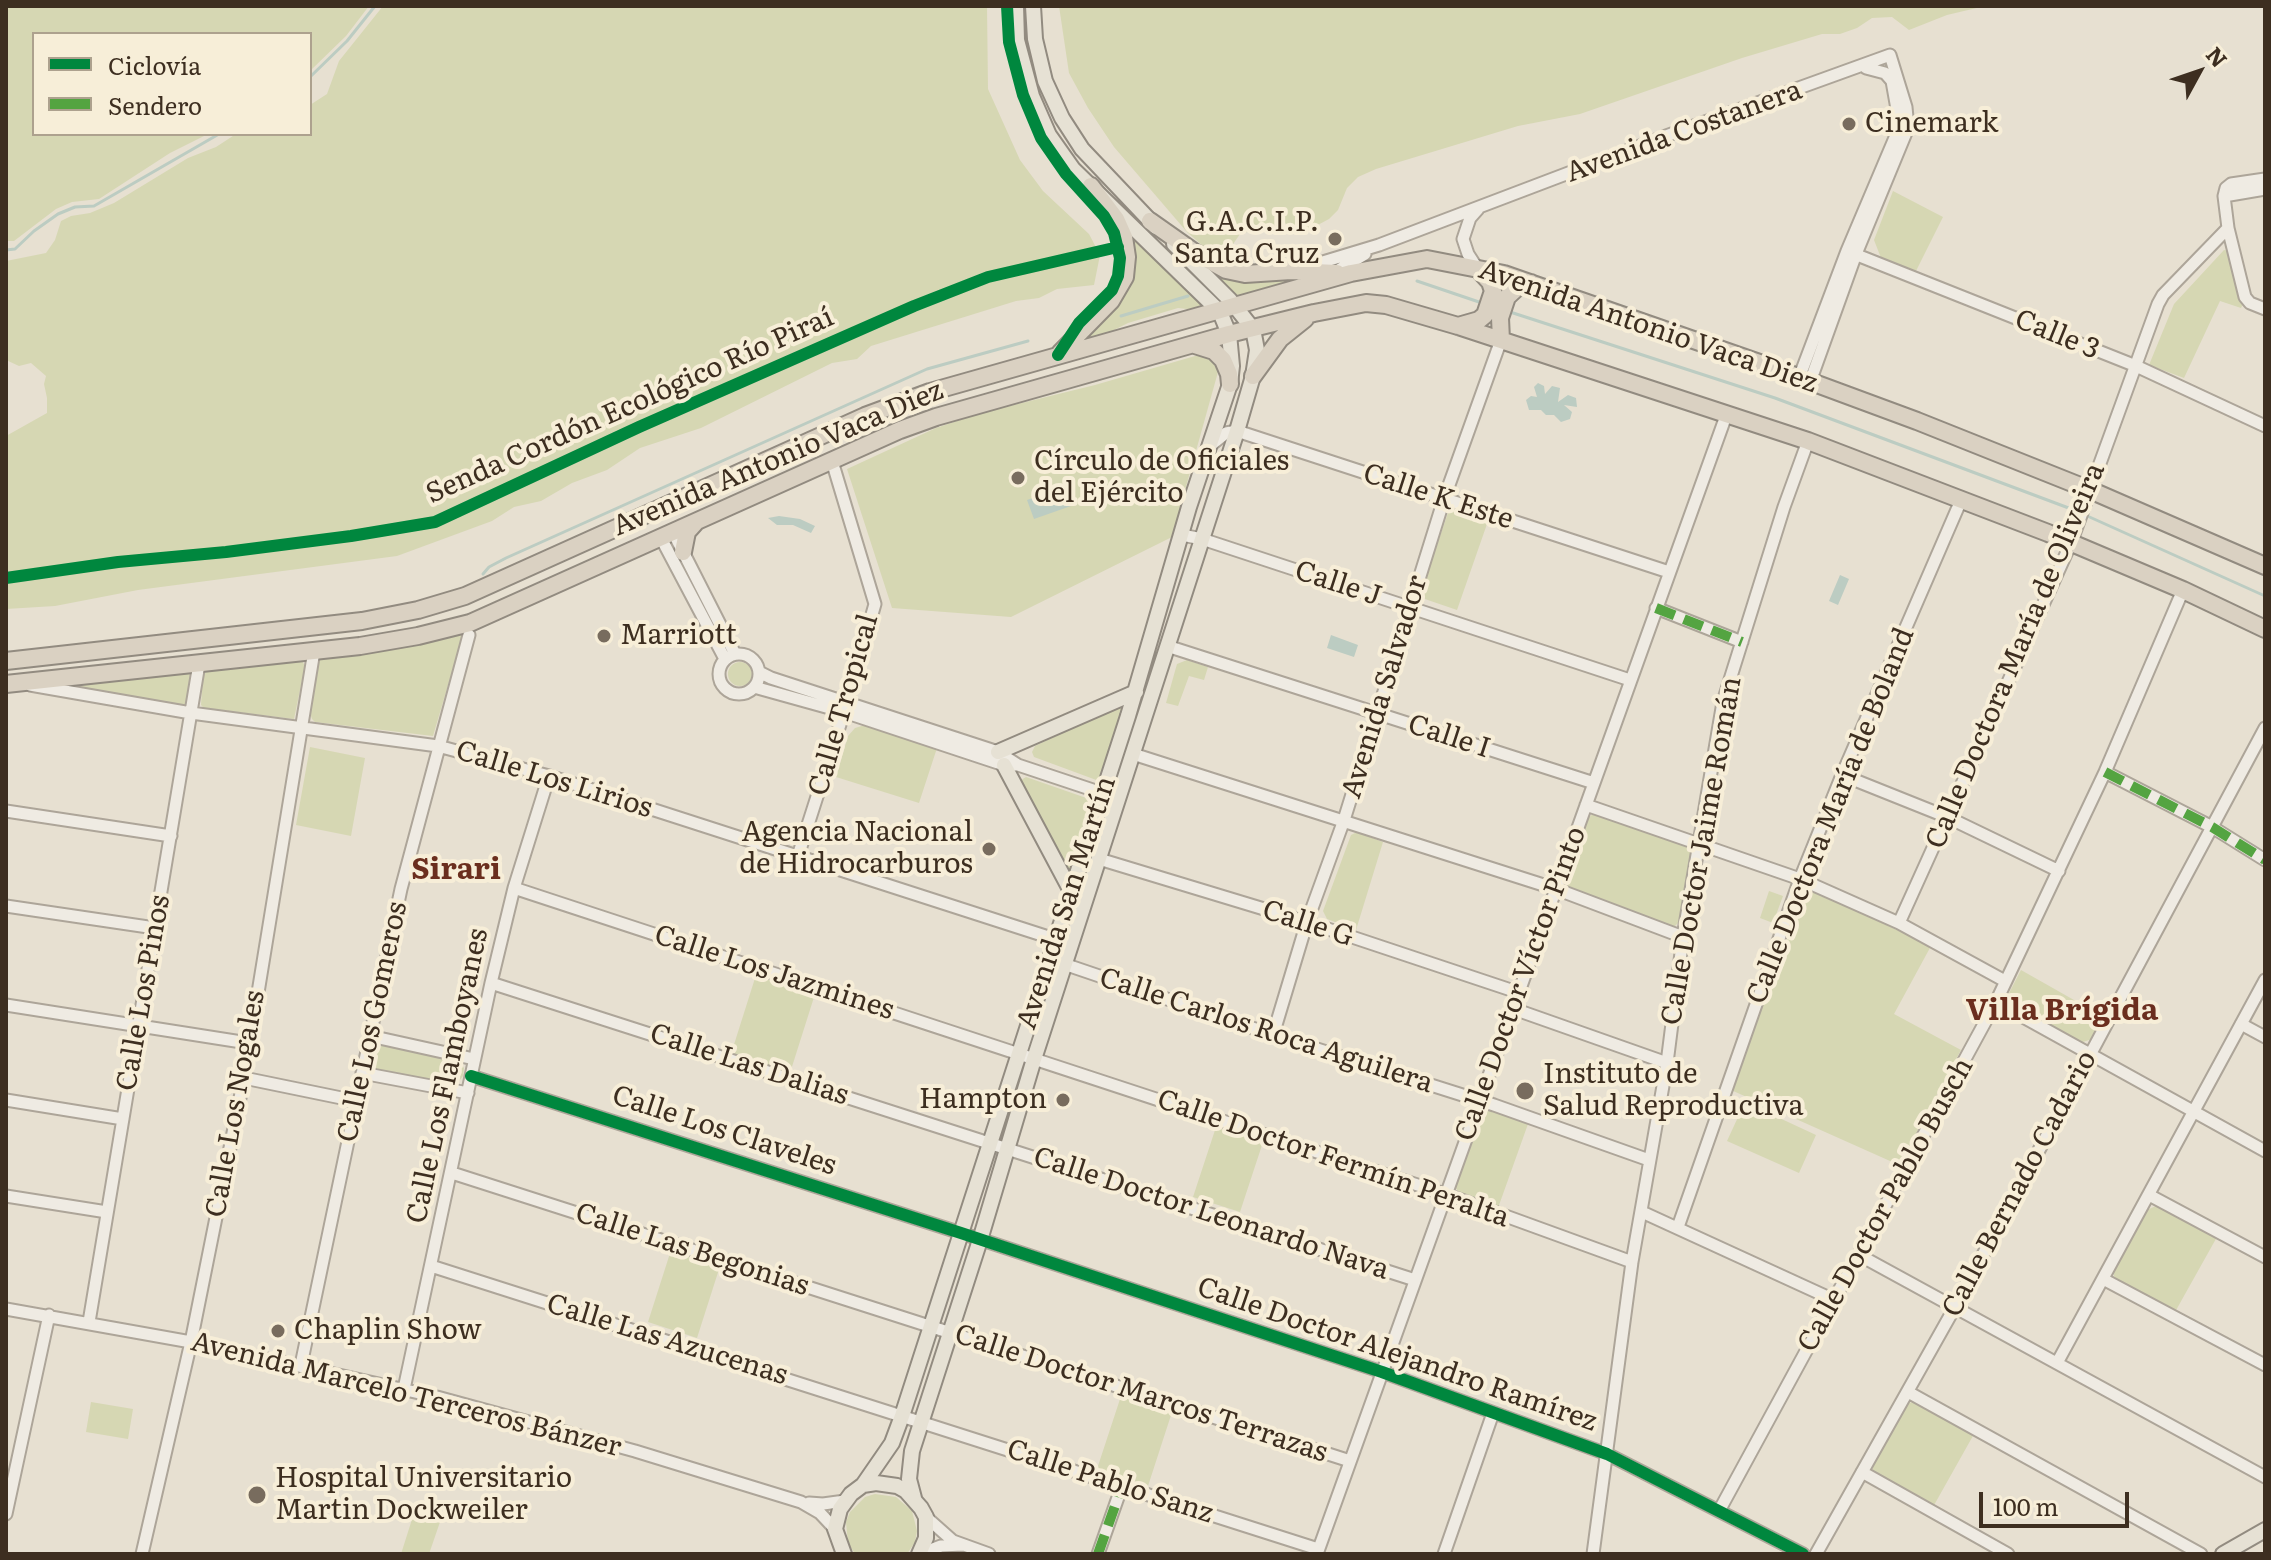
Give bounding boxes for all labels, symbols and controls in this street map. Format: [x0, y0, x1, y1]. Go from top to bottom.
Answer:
legend [32, 32, 312, 136]
north arrow [2159, 32, 2239, 112]
text: N [2199, 39, 2236, 74]
text: Ciclovía [108, 47, 201, 82]
street label: Avenida Costanera [1561, 74, 1807, 190]
text: Sendero [108, 87, 202, 122]
place label: Cinemark [1865, 107, 1998, 141]
marker: Cinemark [1840, 115, 1858, 133]
place label: G.A.C.I.P. Santa Cruz [1174, 206, 1319, 272]
marker: G.A.C.I.P. Santa Cruz [1326, 230, 1344, 248]
street label: Avenida Antonio Vaca Diez [1474, 253, 1822, 401]
street label: Senda Cordón Ecológico Río Piraí [421, 301, 839, 511]
street label: Calle 3 [2010, 303, 2104, 367]
street label: Avenida Antonio Vaca Diez [608, 374, 948, 544]
place label: Círculo de Oficiales del Ejército [1034, 445, 1289, 511]
street label: Calle K Este [1359, 457, 1517, 537]
street label: Calle Doctora María de Oliveira [1919, 458, 2113, 854]
marker: Círculo de Oficiales del Ejército [1009, 469, 1027, 487]
street label: Calle J [1291, 554, 1385, 614]
street label: Avenida Salvador [1335, 572, 1435, 802]
street label: Calle Tropical [802, 610, 886, 800]
place label: Marriott [620, 619, 737, 653]
street label: Calle Doctora María de Boland [1740, 623, 1922, 1009]
marker: Marriott [595, 627, 613, 645]
street label: Calle Doctor Jaime Román [1655, 674, 1749, 1028]
street label: Calle I [1404, 708, 1494, 766]
street label: Calle Los Lirios [452, 734, 656, 826]
street label: Avenida San Martín [1010, 772, 1124, 1034]
place label: Agencia Nacional de Hidrocarburos [739, 816, 973, 882]
street label: Calle Doctor Víctor Pinto [1448, 822, 1594, 1146]
marker: Agencia Nacional de Hidrocarburos [980, 840, 998, 858]
district label: Sirari [411, 852, 501, 888]
street label: Calle Los Pinos [110, 892, 178, 1094]
street label: Calle G [1258, 893, 1358, 955]
street label: Calle Los Gomeros [331, 899, 415, 1145]
street label: Calle Los Jazmines [650, 918, 898, 1028]
street label: Calle Los Flamboyanes [400, 925, 496, 1227]
street label: Calle Carlos Roca Aguilera [1095, 961, 1437, 1101]
street label: Calle Los Nogales [200, 988, 272, 1220]
district label: Villa Brígida [1966, 993, 2158, 1029]
street label: Calle Las Dalias [646, 1017, 852, 1113]
street label: Calle Bernado Cadario [1936, 1045, 2104, 1323]
street label: Calle Doctor Pablo Busch [1791, 1052, 1981, 1358]
place label: Instituto de Salud Reproductiva [1543, 1058, 1804, 1124]
street label: Calle Los Claveles [608, 1079, 840, 1183]
marker: Instituto de Salud Reproductiva [1514, 1080, 1536, 1102]
place label: Hampton [919, 1083, 1047, 1117]
street label: Calle Doctor Fermín Peralta [1153, 1083, 1513, 1235]
marker: Hampton [1054, 1091, 1072, 1109]
street label: Calle Doctor Leonardo Nava [1029, 1141, 1393, 1287]
street label: Calle Las Begonias [571, 1196, 813, 1304]
street label: Calle Doctor Alejandro Ramírez [1193, 1271, 1601, 1439]
street label: Calle Las Azucenas [543, 1287, 791, 1393]
place label: Chaplin Show [294, 1314, 482, 1348]
street label: Calle Doctor Marcos Terrazas [950, 1318, 1332, 1470]
marker: Chaplin Show [269, 1322, 287, 1340]
street label: Avenida Marcelo Terceros Bánzer [187, 1325, 625, 1465]
street label: Calle Pablo Sanz [1002, 1433, 1218, 1531]
place label: Hospital Universitario Martin Dockweiler [275, 1462, 572, 1528]
scale bar [1983, 1476, 2133, 1526]
marker: Hospital Universitario Martin Dockweiler [246, 1484, 268, 1506]
text: 100 m [1993, 1488, 2059, 1523]

